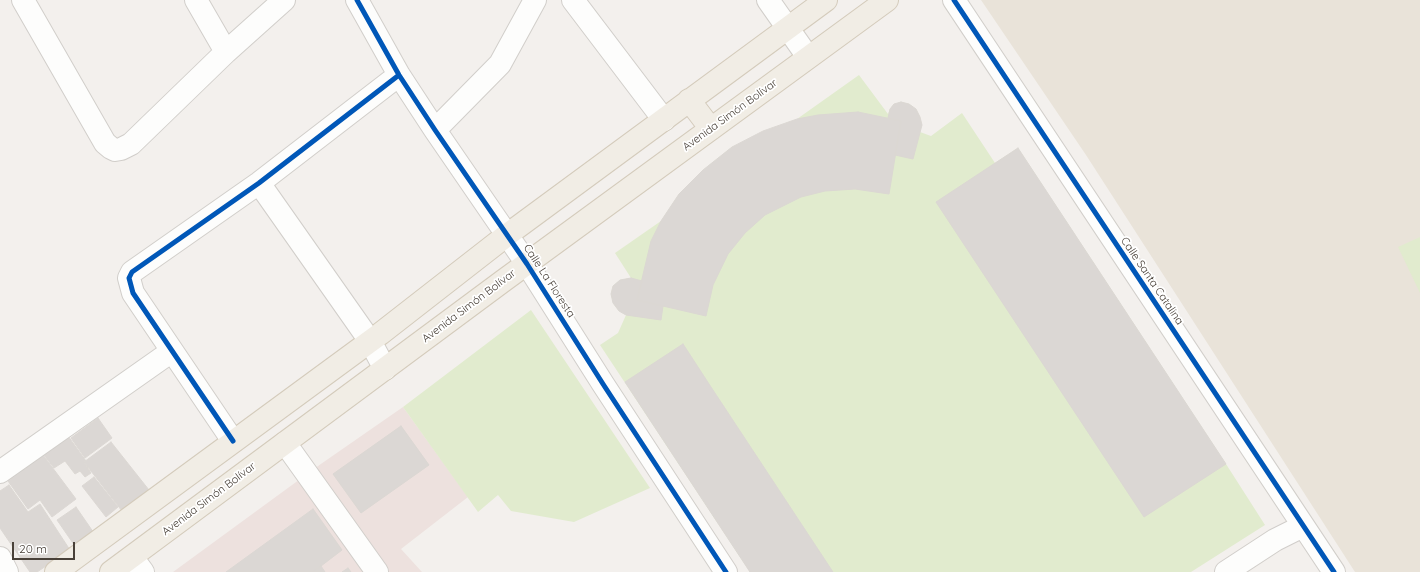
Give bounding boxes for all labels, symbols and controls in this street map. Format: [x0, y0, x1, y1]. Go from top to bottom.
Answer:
street label: Avenida Simón Bolívar [680, 76, 780, 154]
street label: Calle Santa Catalina [1118, 235, 1186, 327]
street label: Calle La Floresta [520, 242, 578, 320]
street label: Avenida Simón Bolívar [420, 266, 518, 346]
street label: Avenida Simón Bolívar [160, 459, 258, 539]
scale bar [14, 534, 77, 560]
text: 20 m [19, 541, 47, 556]

